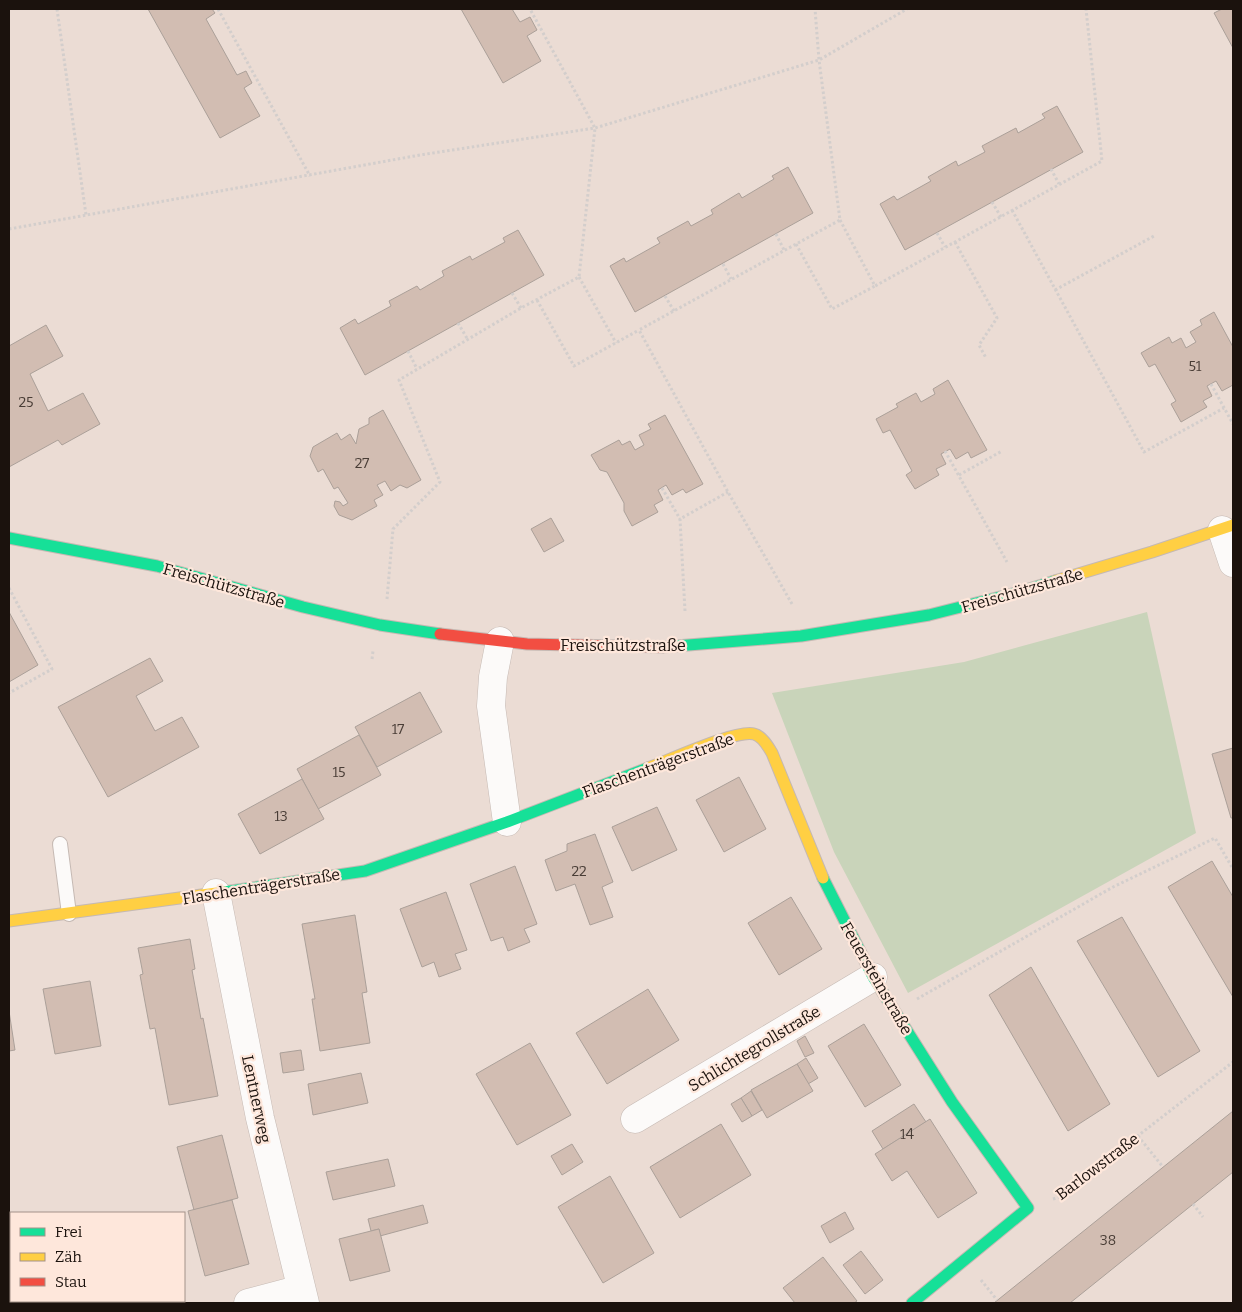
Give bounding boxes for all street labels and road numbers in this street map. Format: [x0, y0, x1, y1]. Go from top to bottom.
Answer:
street label: Freischützstraße [161, 559, 287, 612]
street label: Freischützstraße [959, 564, 1085, 617]
street label: Freischützstraße [560, 636, 686, 655]
street label: Flaschenträgerstraße [580, 729, 736, 802]
street label: Flaschenträgerstraße [181, 865, 341, 908]
street label: Feuersteinstraße [837, 918, 917, 1038]
street label: Schlichtegrollstraße [685, 1002, 824, 1095]
street label: Lentnerweg [238, 1053, 275, 1145]
street label: Barlowstraße [1052, 1129, 1143, 1204]

